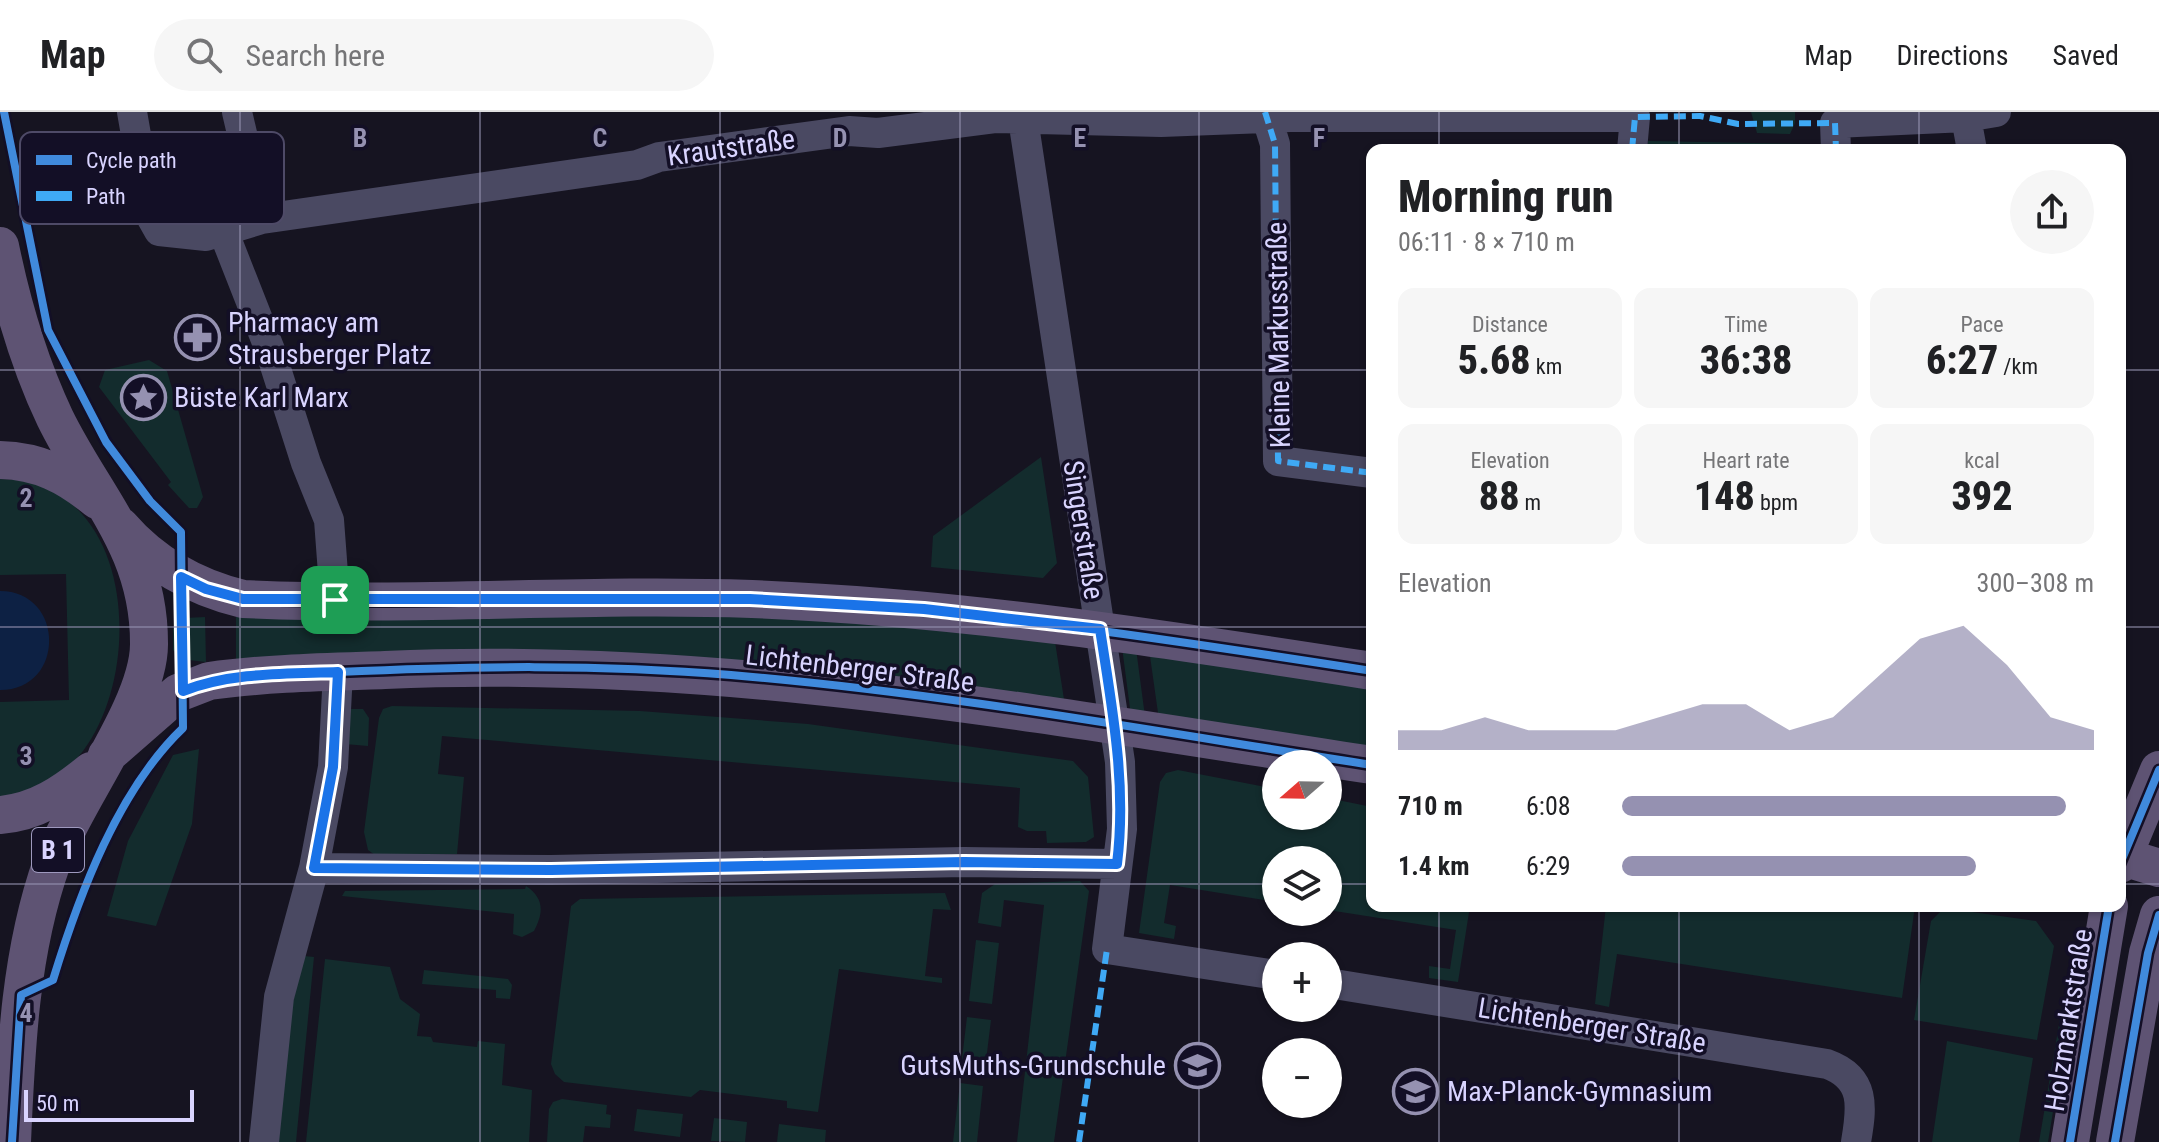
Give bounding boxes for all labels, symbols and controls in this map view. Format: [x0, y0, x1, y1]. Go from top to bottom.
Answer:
search box [154, 19, 714, 91]
text: Map [40, 33, 106, 77]
icon: search [182, 33, 226, 77]
text: Search here [246, 38, 385, 73]
text: Map [1804, 39, 1853, 72]
text: Directions [1897, 39, 2008, 72]
text: Saved [2052, 39, 2119, 72]
street label: Krautstraße [665, 122, 797, 173]
text: B [353, 123, 367, 153]
text: C [593, 123, 608, 153]
text: D [833, 123, 847, 153]
text: E [1074, 123, 1087, 153]
text: F [1313, 123, 1325, 153]
legend [20, 132, 284, 224]
text: Cycle path [86, 148, 177, 173]
button: share [2010, 170, 2094, 254]
text: Morning run [1398, 171, 1614, 223]
text: Path [86, 184, 126, 209]
street label: Kleine Markusstraße [1260, 221, 1297, 449]
text: 06:11 · 8 × 710 m [1398, 227, 1575, 257]
place label: Pharmacy am Strausberger Platz [228, 306, 432, 371]
text: Distance [1472, 312, 1548, 337]
text: Time [1724, 312, 1768, 337]
text: Pace [1960, 312, 2004, 337]
pharmacy icon: Pharmacy am Strausberger Platz [173, 314, 221, 362]
text: 5.68 [1458, 337, 1531, 384]
text: 36:38 [1700, 337, 1792, 384]
text: 6:27 [1926, 337, 1998, 384]
text: km [1531, 354, 1562, 379]
text: /km [1998, 354, 2038, 379]
place icon: Büste Karl Marx [119, 373, 167, 421]
place label: Büste Karl Marx [174, 381, 349, 414]
text: Elevation [1470, 448, 1550, 473]
text: Heart rate [1703, 448, 1789, 473]
text: kcal [1964, 448, 2000, 473]
street label: Singerstraße [1056, 458, 1111, 602]
text: 88 [1479, 473, 1520, 520]
text: 148 [1694, 473, 1755, 520]
text: 392 [1952, 473, 2013, 520]
text: 2 [19, 483, 33, 513]
text: m [1520, 490, 1541, 515]
text: bpm [1755, 490, 1798, 515]
pin [301, 566, 369, 634]
text: Elevation [1398, 568, 1492, 598]
text: 300–308 m [1977, 568, 2094, 598]
icon: arrive [313, 578, 357, 622]
street label: Lichtenberger Straße [744, 638, 976, 699]
text: 3 [19, 741, 33, 771]
north arrow [1262, 750, 1342, 830]
map controls [1262, 750, 1342, 1118]
text: 710 m [1398, 791, 1463, 821]
text: 6:08 [1526, 791, 1571, 821]
road number: B 1 [32, 828, 84, 872]
button: layers [1262, 846, 1342, 926]
text: 1.4 km [1398, 851, 1470, 881]
text: 6:29 [1526, 851, 1571, 881]
street label: Holzmarktstraße [2038, 926, 2099, 1114]
button: + [1262, 942, 1342, 1022]
street label: Lichtenberger Straße [1476, 991, 1708, 1060]
text: 4 [19, 998, 33, 1028]
button: − [1262, 1038, 1342, 1118]
school or university icon: GutsMuths-Grundschule [1173, 1041, 1221, 1089]
place label: GutsMuths-Grundschule [900, 1049, 1166, 1082]
school or university icon: Max-Planck-Gymnasium [1392, 1067, 1440, 1115]
place label: Max-Planck-Gymnasium [1447, 1075, 1712, 1108]
scale bar [24, 1086, 194, 1122]
text: 50 m [36, 1091, 79, 1116]

